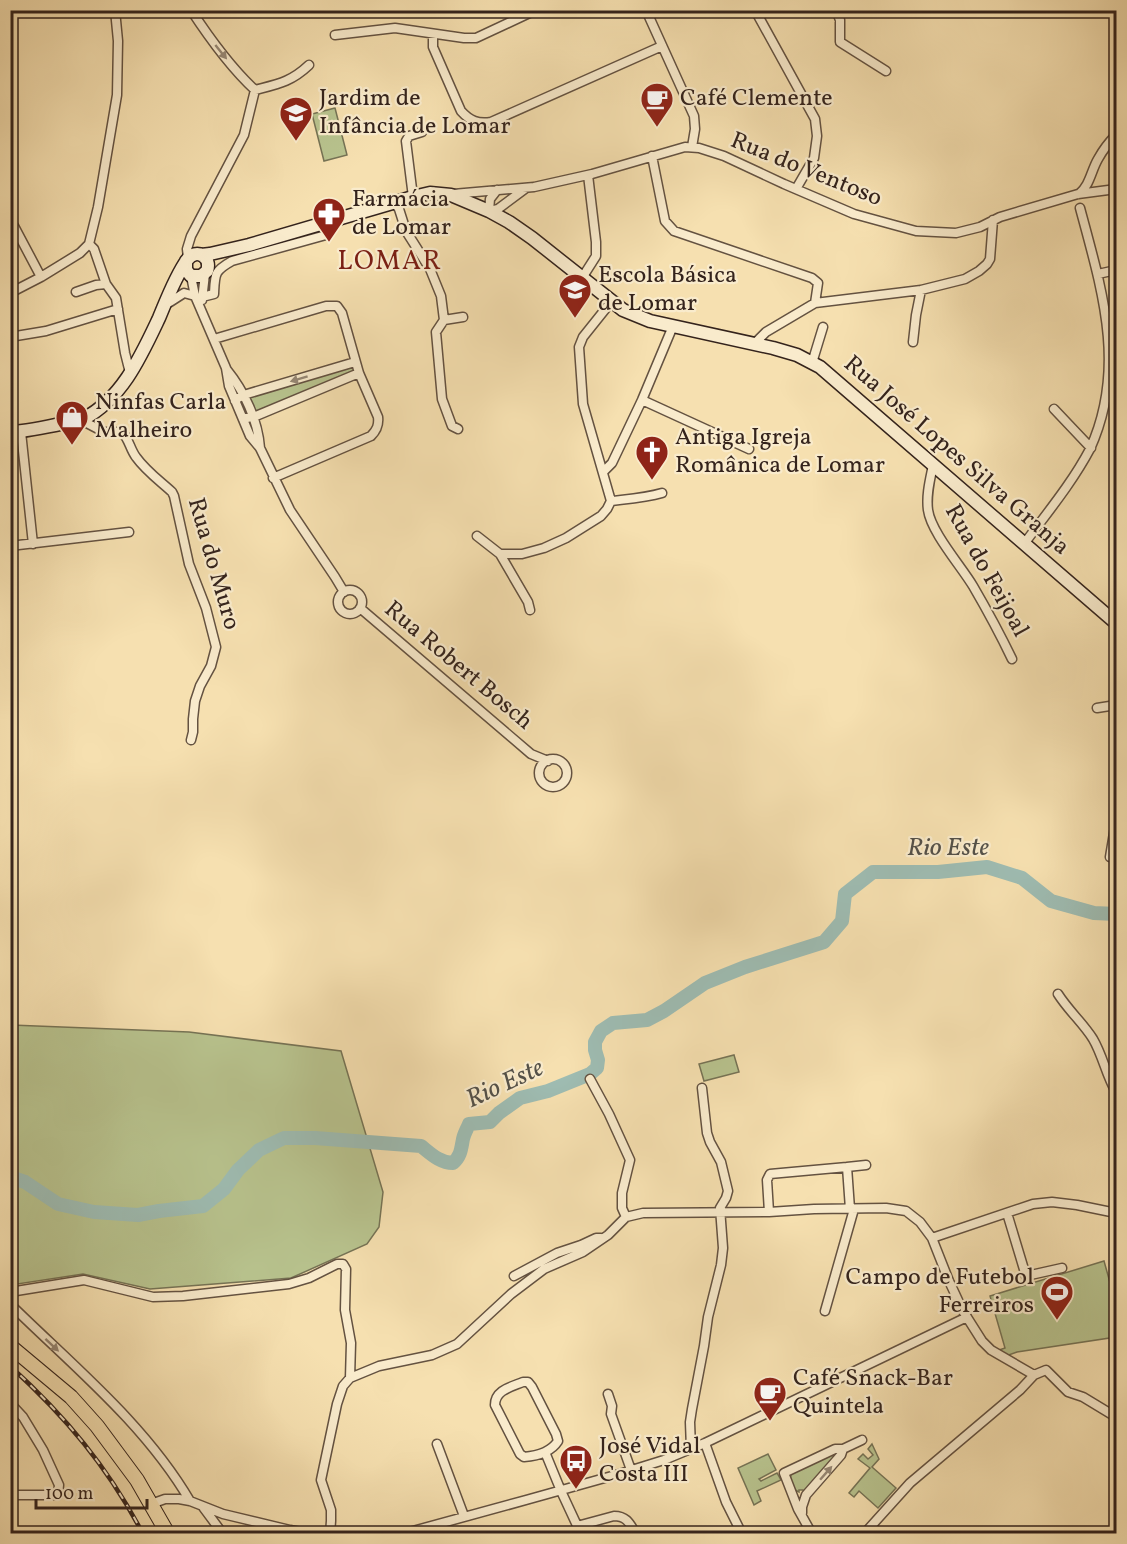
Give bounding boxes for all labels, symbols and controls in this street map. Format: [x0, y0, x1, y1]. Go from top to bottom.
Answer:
one-way arrow [214, 45, 226, 60]
cafe icon: Café Clemente [639, 81, 675, 128]
place label: Jardim de Infância de Lomar [319, 82, 511, 144]
place label: Café Clemente [680, 82, 833, 116]
school or university icon: Jardim de Infância de Lomar [278, 95, 314, 142]
street label: Rua do Ventoso [725, 124, 887, 216]
place label: Farmácia de Lomar [352, 183, 451, 245]
pharmacy icon: Farmácia de Lomar [311, 196, 347, 243]
district label: LOMAR [338, 243, 442, 281]
place label: Escola Básica de Lomar [598, 259, 737, 321]
school or university icon: Escola Básica de Lomar [557, 272, 593, 319]
street label: Rua José Lopes Silva Granja [835, 348, 1077, 564]
one-way arrow [290, 375, 308, 384]
place label: Ninfas Carla Malheiro [95, 386, 226, 448]
shop icon: Ninfas Carla Malheiro [54, 399, 90, 446]
place label: Antiga Igreja Românica de Lomar [675, 421, 885, 483]
church icon: Antiga Igreja Românica de Lomar [634, 434, 670, 481]
street label: Rua do Muro [178, 494, 248, 634]
street label: Rua do Feijoal [935, 498, 1037, 644]
street label: Rua Robert Bosch [376, 593, 540, 739]
water label: Rio Este [907, 830, 989, 866]
water label: Rio Este [460, 1050, 550, 1118]
place label: Campo de Futebol Ferreiros [845, 1261, 1034, 1323]
sports icon: Campo de Futebol Ferreiros [1039, 1274, 1075, 1321]
one-way arrow [45, 1338, 60, 1352]
place label: Café Snack-Bar Quintela [793, 1362, 953, 1424]
cafe icon: Café Snack-Bar Quintela [752, 1375, 788, 1422]
place label: José Vidal Costa III [599, 1430, 701, 1492]
bus stop icon: José Vidal Costa III [558, 1443, 594, 1490]
one-way arrow [819, 1466, 832, 1481]
scale bar [36, 1472, 147, 1510]
text: 100 m [45, 1482, 94, 1507]

